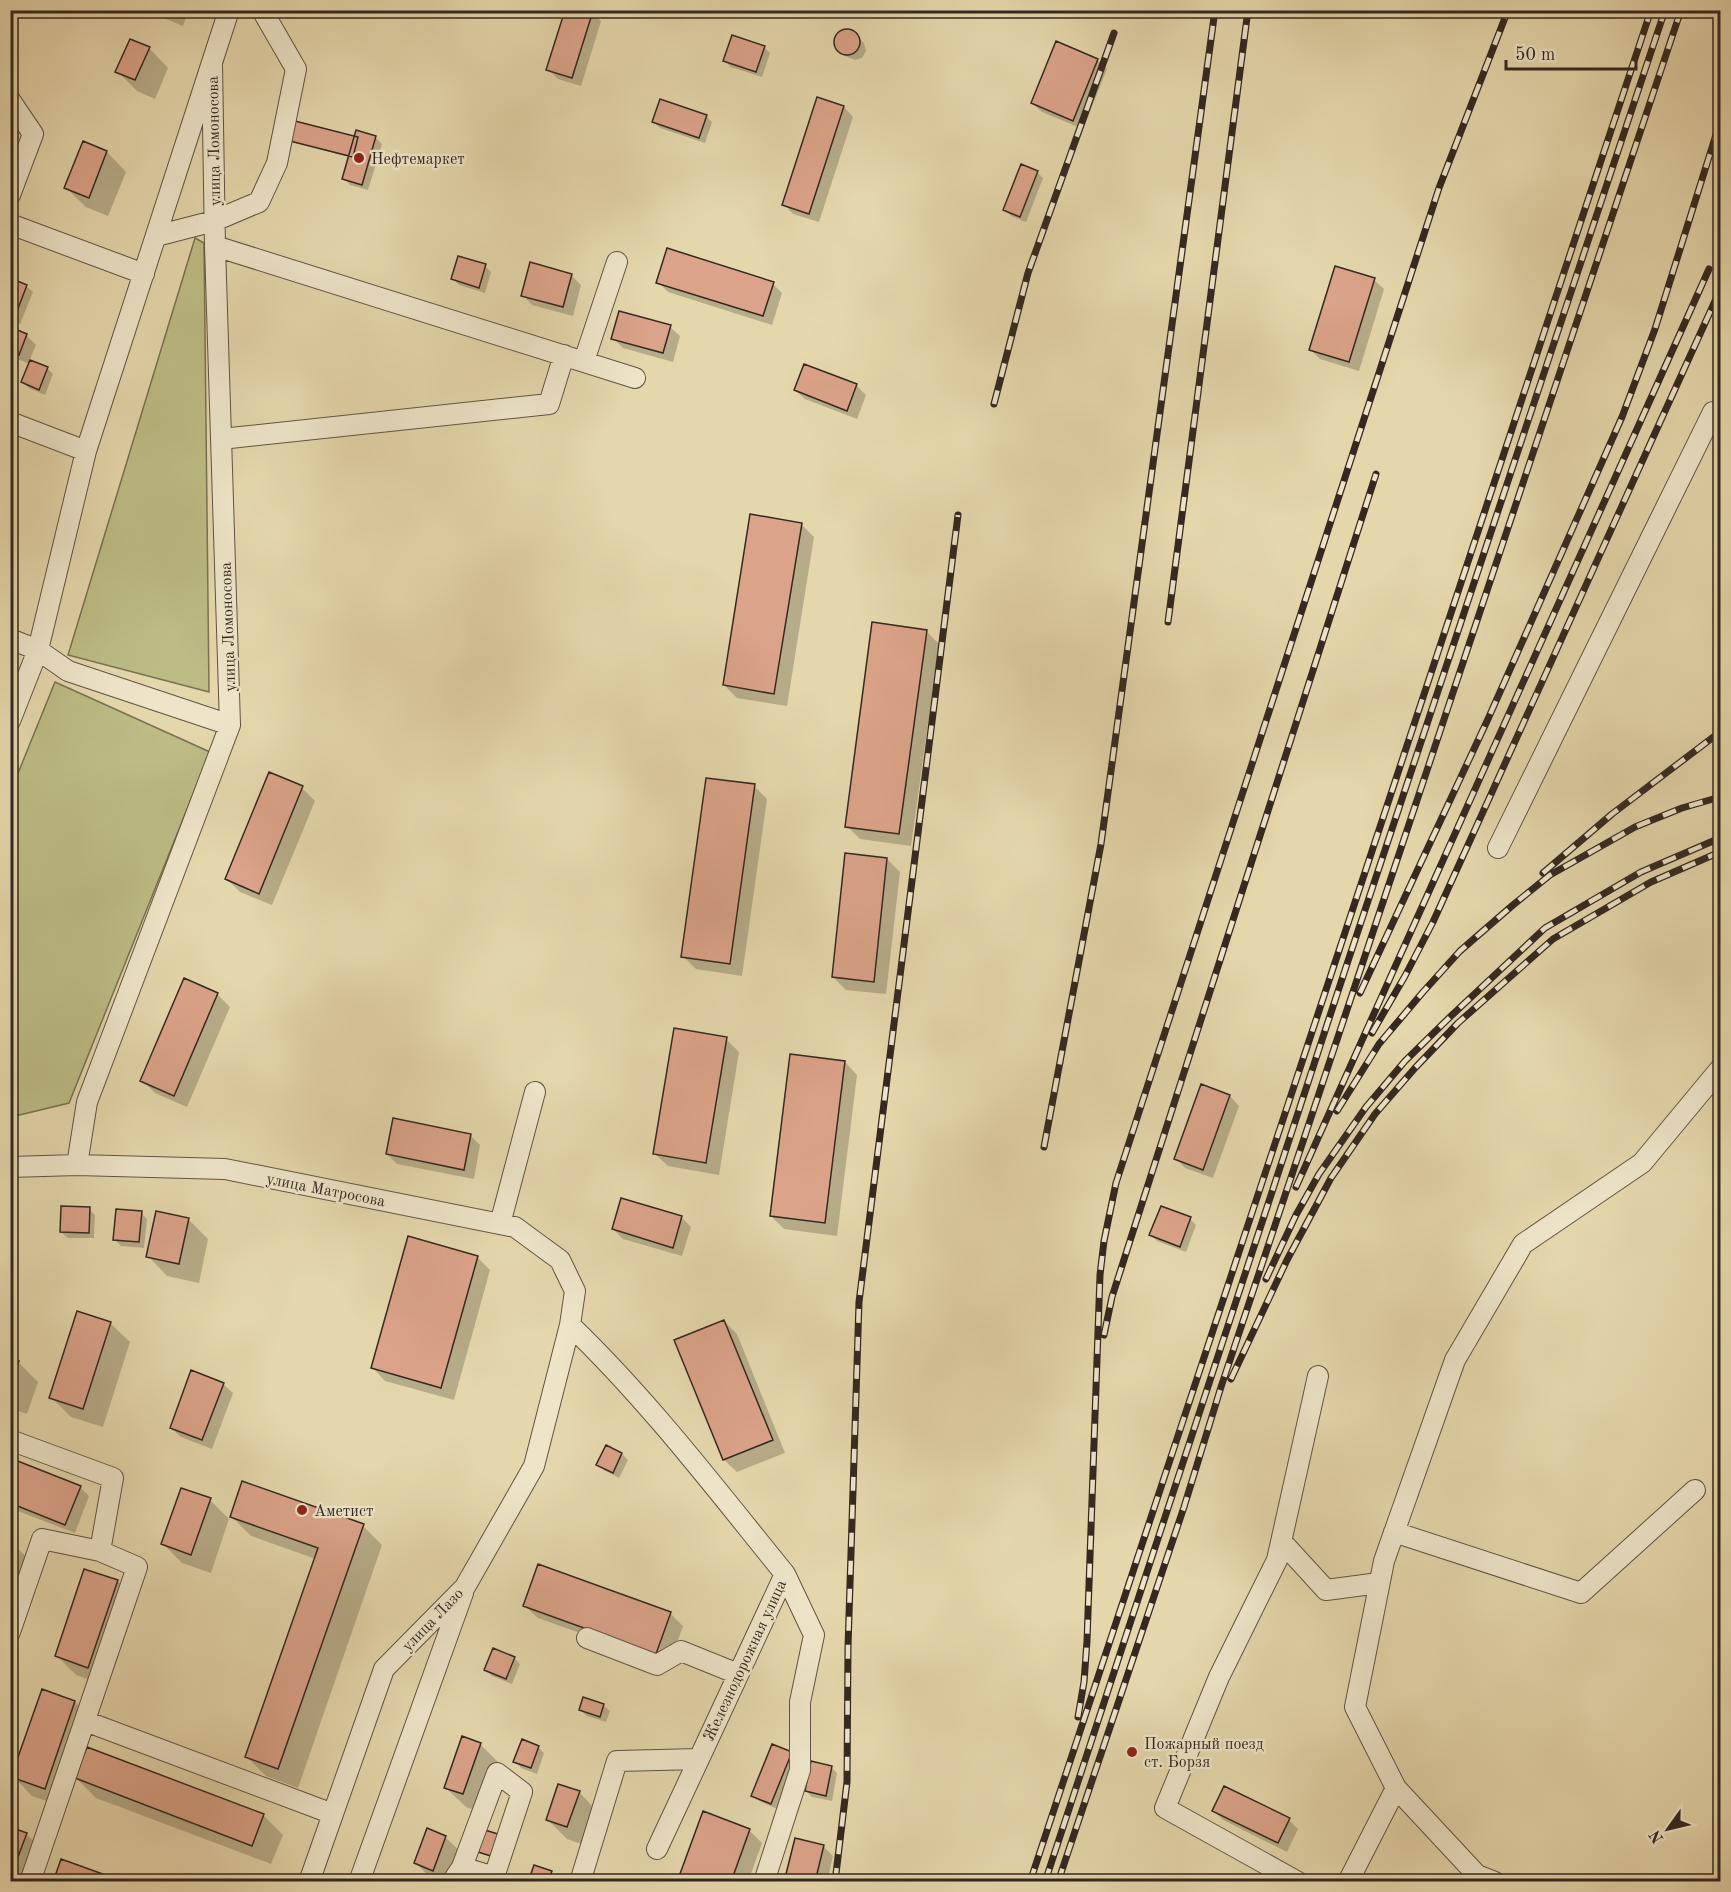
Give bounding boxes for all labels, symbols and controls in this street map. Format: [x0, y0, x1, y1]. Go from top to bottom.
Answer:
scale bar [1506, 33, 1636, 71]
text: 50 m [1515, 46, 1555, 64]
street label: улица Ломоносова [206, 76, 224, 206]
marker: Нефтемаркет [352, 151, 366, 165]
place label: Нефтемаркет [371, 152, 465, 168]
street label: улица Ломоносова [219, 562, 239, 692]
street label: улица Матросова [265, 1172, 387, 1210]
marker: Аметист [295, 1503, 309, 1517]
place label: Аметист [314, 1504, 374, 1520]
street label: Железнодорожная улица [701, 1578, 790, 1744]
street label: улица Лазо [400, 1586, 467, 1655]
place label: Пожарный поезд ст. Борзя [1144, 1737, 1264, 1771]
marker: Пожарный поезд ст. Борзя [1125, 1745, 1139, 1759]
north arrow [1638, 1799, 1698, 1859]
text: N [1647, 1826, 1667, 1846]

